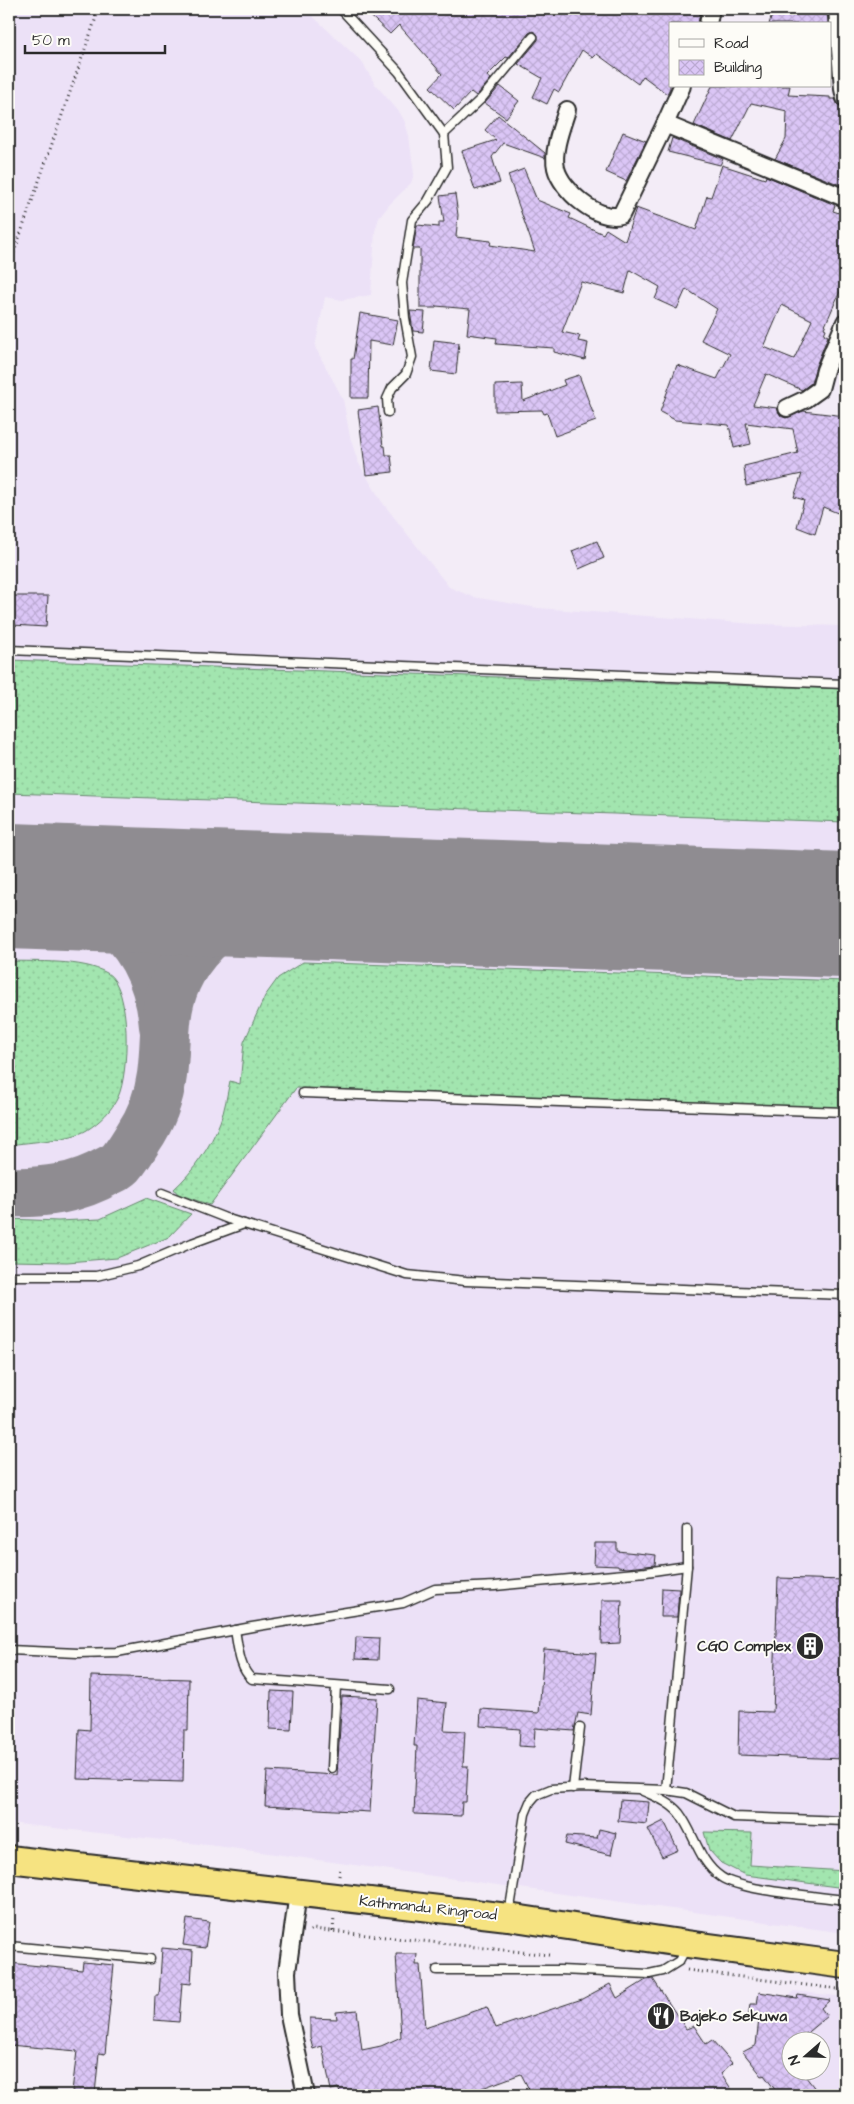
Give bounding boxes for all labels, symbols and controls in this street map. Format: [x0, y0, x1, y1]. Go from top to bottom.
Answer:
scale bar [25, 22, 165, 54]
legend [669, 22, 832, 88]
text: 50 m [32, 30, 70, 51]
text: Road [714, 33, 749, 54]
text: Building [714, 57, 762, 79]
building icon: CGO Complex [795, 1631, 825, 1661]
place label: CGO Complex [697, 1636, 792, 1657]
street label: Kathmandu Ringroad [358, 1890, 498, 1927]
restaurant icon: Bajeko Sekuwa [646, 2001, 676, 2031]
place label: Bajeko Sekuwa [680, 2006, 787, 2027]
north arrow [782, 2032, 832, 2082]
text: N [784, 2052, 806, 2068]

